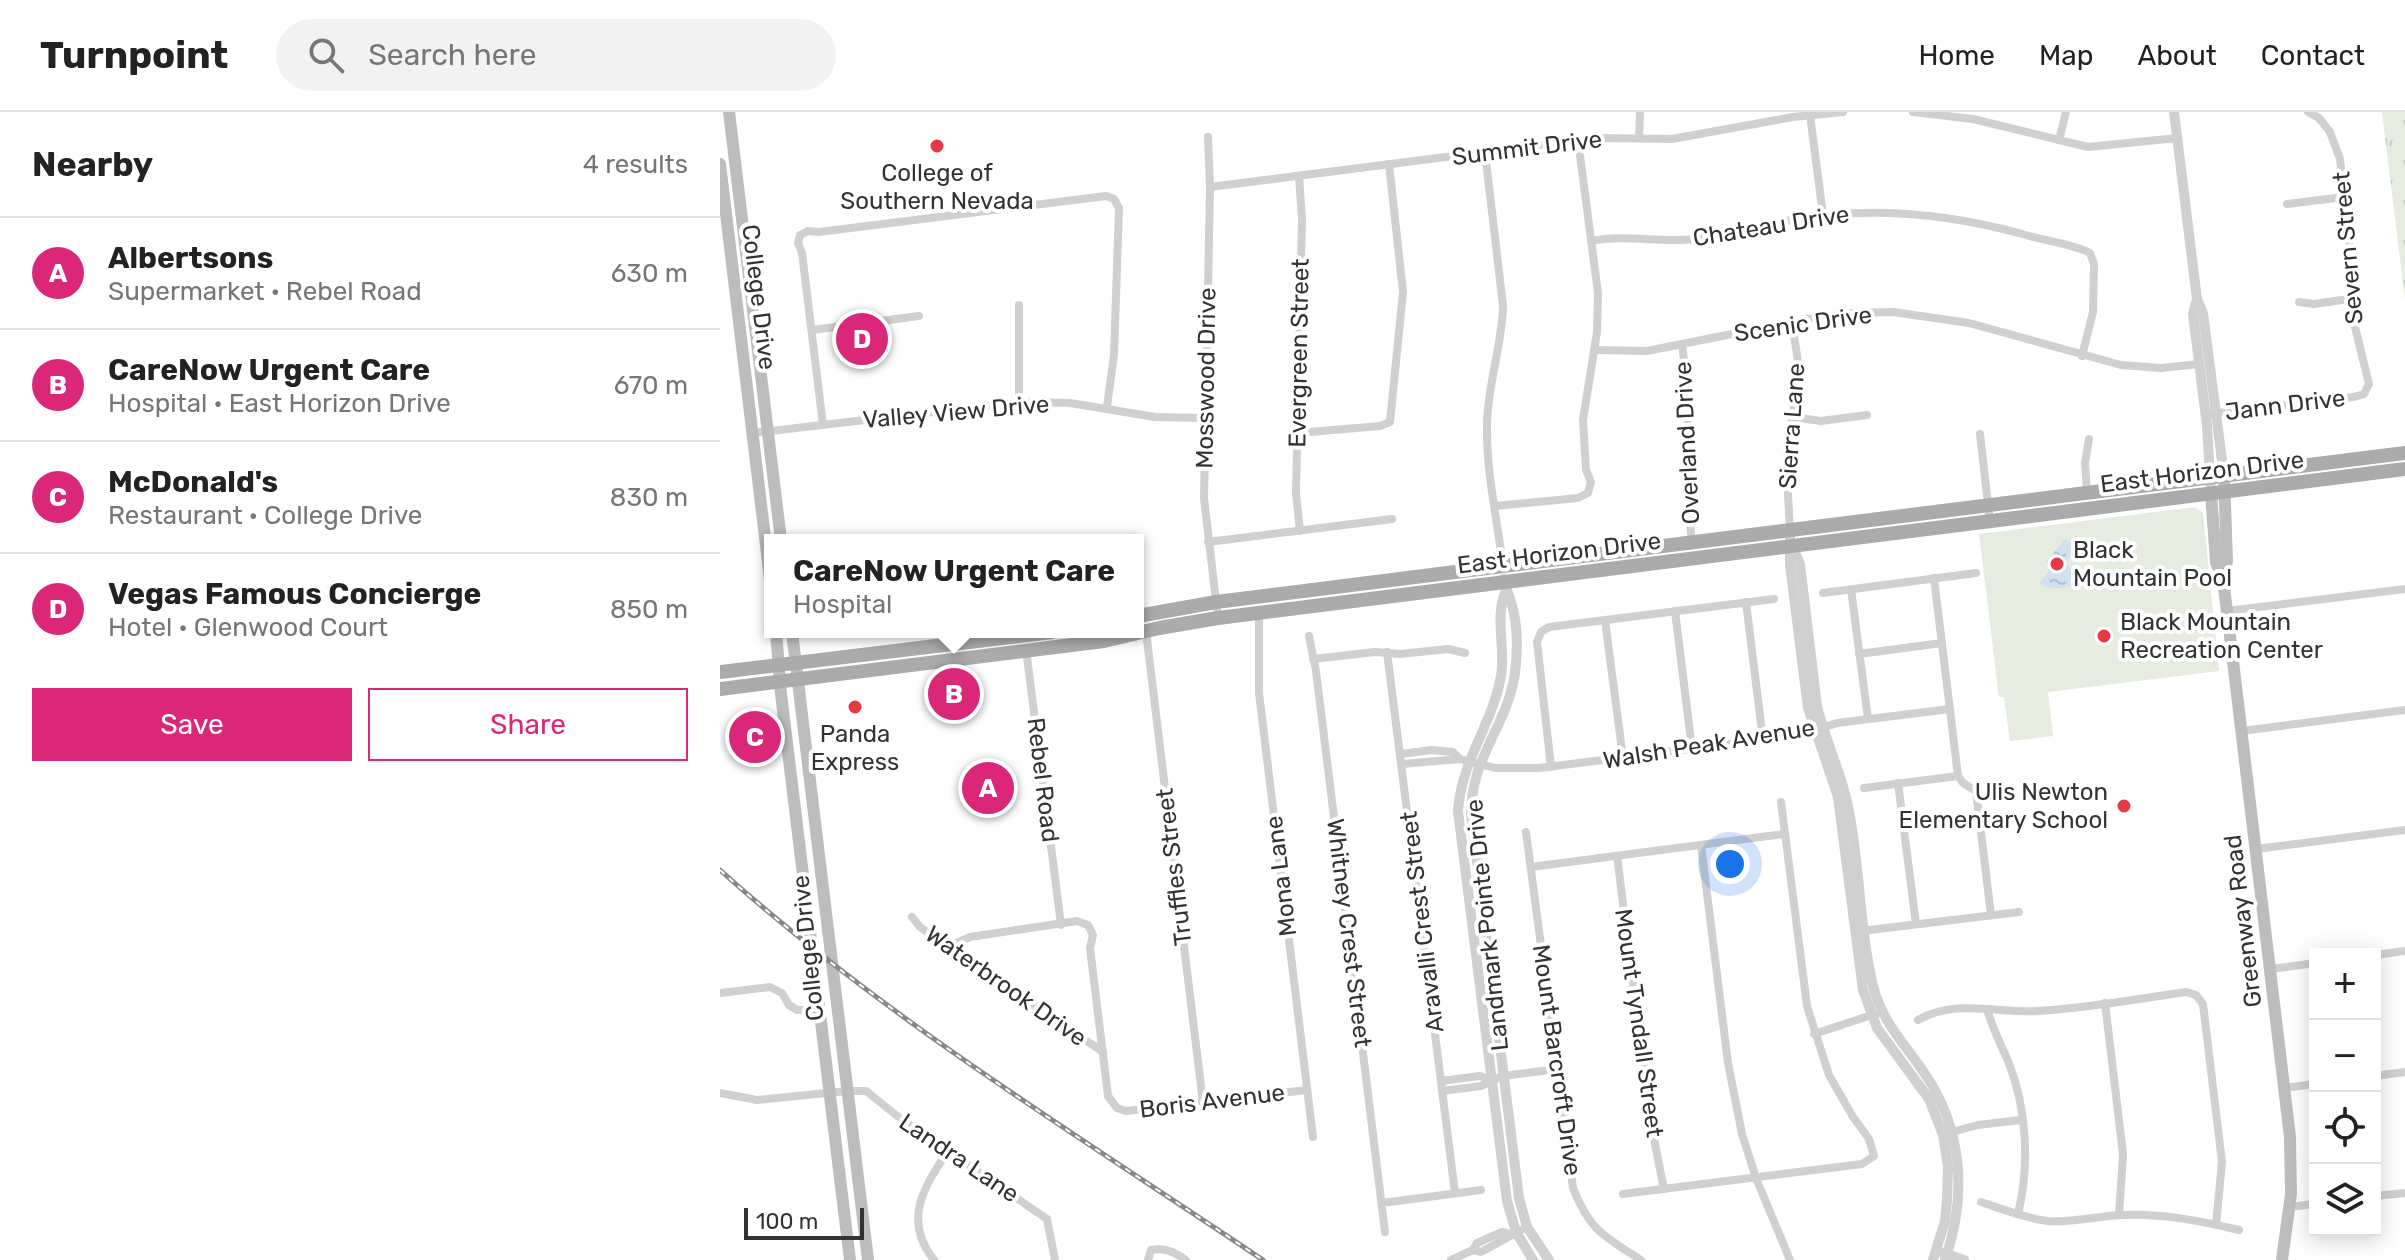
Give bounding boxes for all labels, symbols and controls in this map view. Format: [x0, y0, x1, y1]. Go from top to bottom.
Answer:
search box [276, 19, 836, 91]
text: Turnpoint [40, 32, 228, 78]
icon: search [304, 33, 348, 77]
text: Search here [368, 37, 536, 73]
text: Home [1918, 39, 1995, 72]
text: Map [2039, 39, 2093, 72]
text: About [2137, 39, 2217, 72]
text: Contact [2261, 39, 2365, 72]
street label: Summit Drive [1450, 125, 1604, 171]
marker: College of Southern Nevada [928, 137, 946, 155]
text: Nearby [32, 144, 153, 185]
text: 4 results [583, 149, 688, 180]
place label: College of Southern Nevada [840, 159, 1034, 215]
street label: Severn Street [2327, 170, 2369, 326]
street label: Chateau Drive [1691, 200, 1851, 252]
street label: College Drive [736, 223, 782, 371]
text: Albertsons [108, 240, 273, 276]
text: A [49, 258, 67, 289]
text: 630 m [611, 258, 688, 289]
street label: Evergreen Street [1283, 258, 1315, 448]
text: Supermarket · Rebel Road [108, 276, 422, 307]
street label: Mosswood Drive [1190, 287, 1222, 469]
street label: Scenic Drive [1732, 300, 1874, 348]
pin: D [836, 309, 888, 369]
text: CareNow Urgent Care [108, 352, 430, 388]
street label: Overland Drive [1669, 361, 1705, 525]
street label: Sierra Lane [1774, 362, 1810, 490]
text: B [49, 370, 67, 401]
text: 670 m [614, 370, 688, 401]
street label: Jann Drive [2223, 384, 2347, 426]
text: Hospital · East Horizon Drive [108, 388, 451, 419]
street label: Valley View Drive [862, 390, 1050, 434]
street label: East Horizon Drive [2098, 446, 2306, 498]
text: McDonald's [108, 464, 278, 500]
text: C [49, 482, 67, 513]
text: 830 m [610, 482, 688, 513]
text: Restaurant · College Drive [108, 500, 422, 531]
street label: East Horizon Drive [1455, 527, 1663, 579]
popup [764, 534, 1144, 638]
place label: Black Mountain Pool [2073, 536, 2232, 592]
text: CareNow Urgent Care [793, 553, 1115, 589]
marker: Black Mountain Pool [2048, 555, 2066, 573]
text: Vegas Famous Concierge [108, 576, 481, 612]
text: Hospital [793, 589, 892, 620]
text: D [49, 594, 67, 625]
text: 850 m [610, 594, 688, 625]
place label: Black Mountain Recreation Center [2120, 608, 2323, 664]
text: Hotel · Glenwood Court [108, 612, 388, 643]
marker: Black Mountain Recreation Center [2095, 627, 2113, 645]
pin: B [928, 664, 980, 724]
button: Save [32, 688, 352, 761]
button: Share [368, 688, 688, 761]
marker: Panda Express [846, 698, 864, 716]
pin: C [729, 707, 781, 767]
street label: Walsh Peak Avenue [1601, 713, 1817, 775]
street label: Rebel Road [1021, 716, 1065, 844]
place label: Panda Express [811, 720, 899, 776]
pin: A [962, 758, 1014, 818]
place label: Ulis Newton Elementary School [1899, 778, 2108, 834]
street label: Truffles Street [1150, 787, 1198, 947]
marker: Ulis Newton Elementary School [2115, 797, 2133, 815]
street label: Landmark Pointe Drive [1460, 798, 1514, 1052]
street label: Aravalli Crest Street [1395, 810, 1449, 1034]
street label: Mona Lane [1260, 814, 1302, 938]
street label: Whitney Crest Street [1321, 817, 1377, 1049]
street label: Greenway Road [2219, 833, 2267, 1009]
your location [1710, 844, 1750, 884]
street label: College Drive [786, 874, 830, 1022]
street label: Mount Tyndall Street [1609, 907, 1669, 1139]
street label: Waterbrook Drive [920, 920, 1092, 1052]
street label: Mount Barcroft Drive [1527, 943, 1587, 1177]
map controls [2309, 948, 2381, 1236]
button: + [2309, 948, 2381, 1020]
button: − [2309, 1020, 2381, 1092]
street label: Boris Avenue [1138, 1078, 1286, 1124]
button: locate [2309, 1092, 2381, 1164]
street label: Landra Lane [894, 1108, 1024, 1208]
button: layers [2309, 1164, 2381, 1236]
scale bar [744, 1204, 864, 1240]
text: 100 m [756, 1208, 818, 1235]

